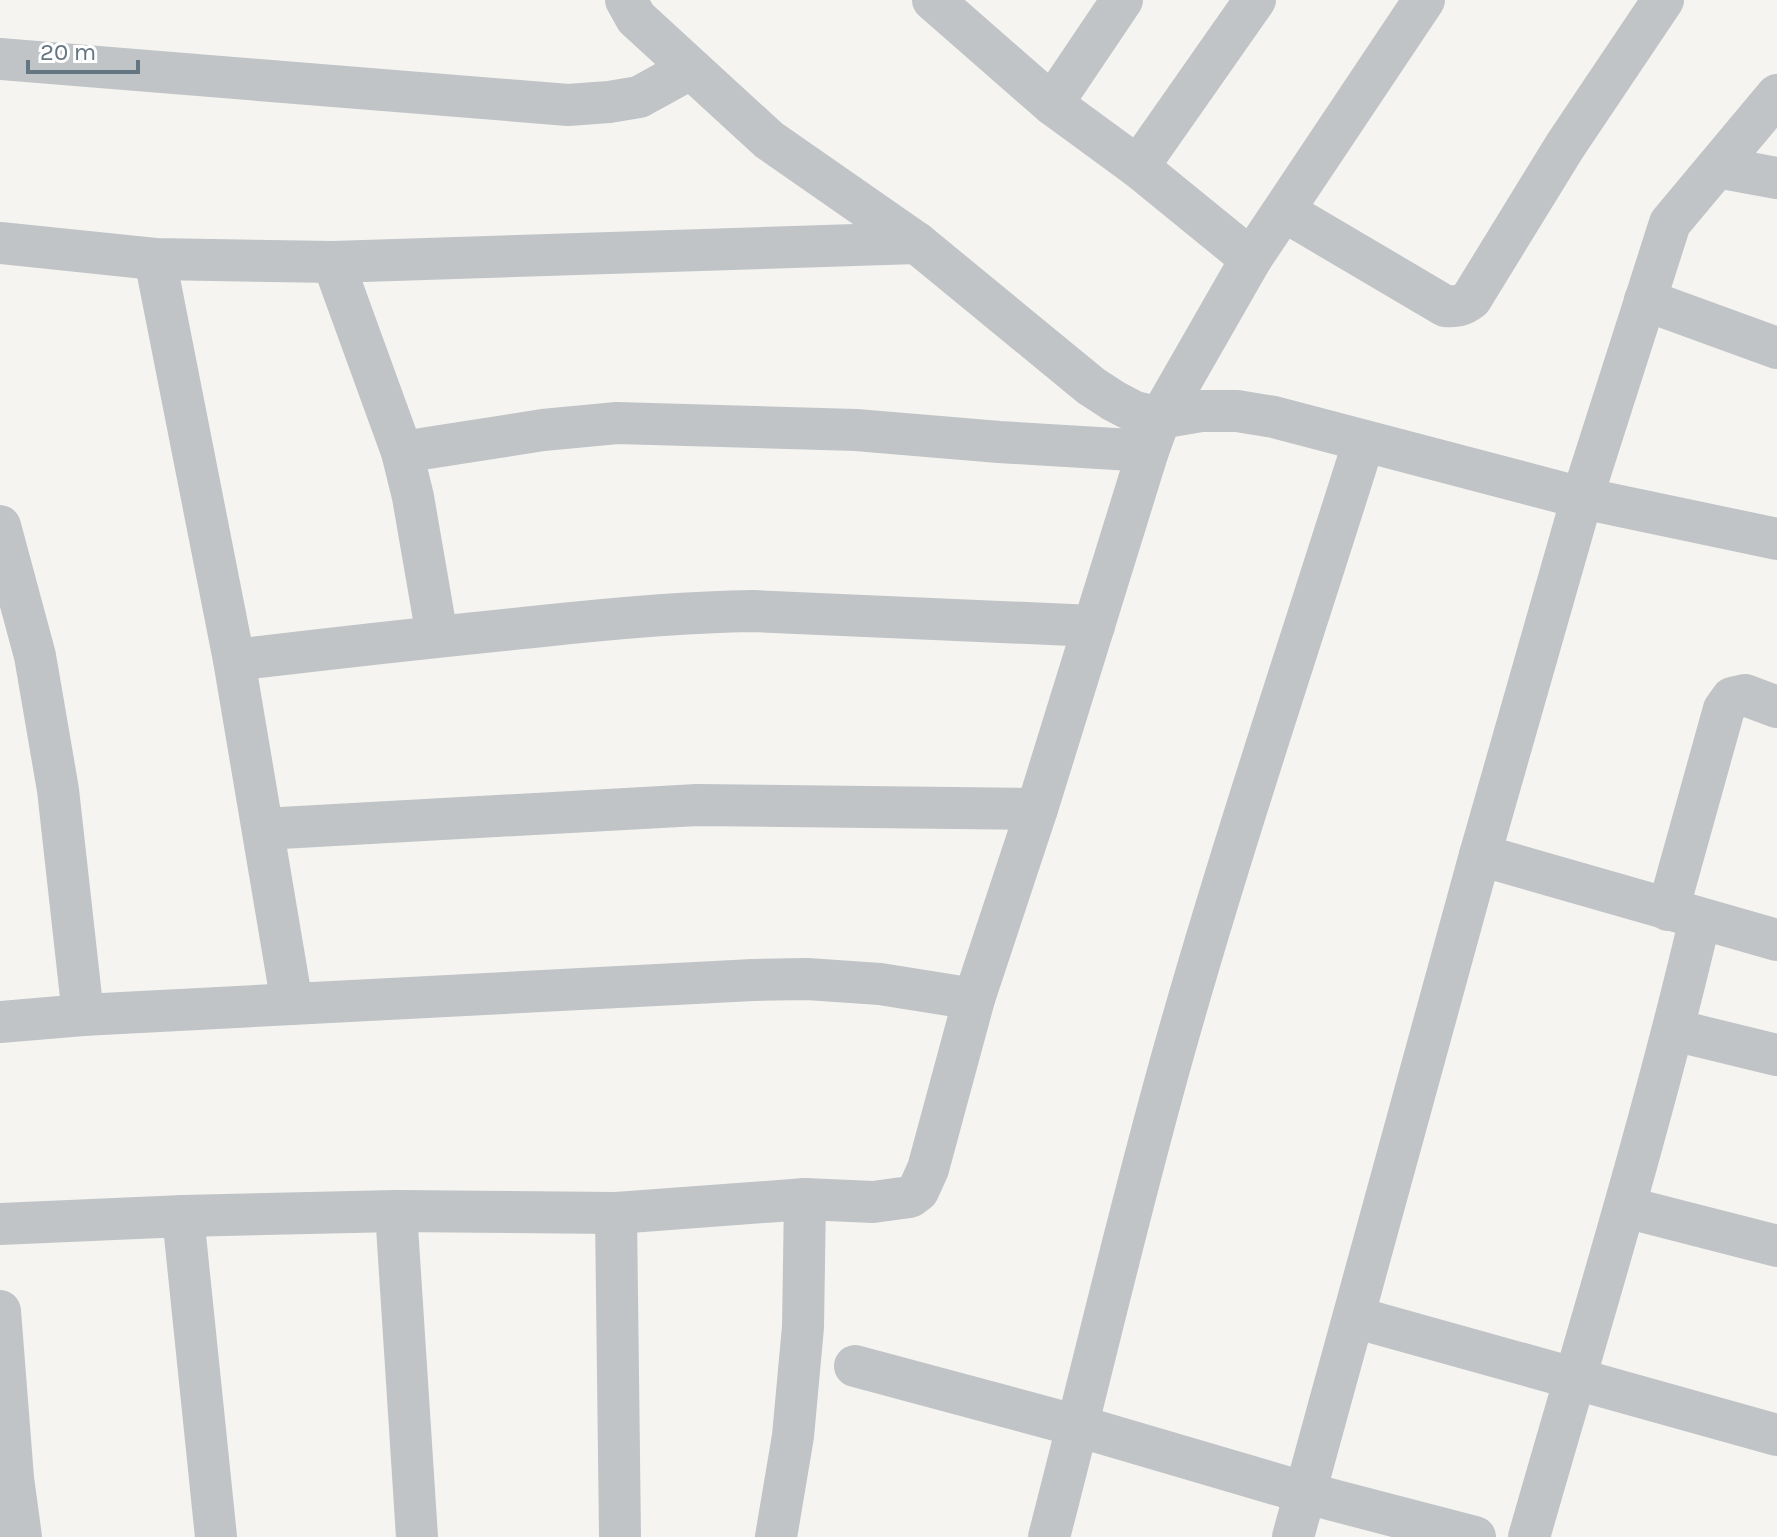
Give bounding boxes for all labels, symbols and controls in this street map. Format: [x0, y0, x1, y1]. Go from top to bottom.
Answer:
scale bar [28, 24, 138, 74]
text: 20 m [40, 38, 96, 66]

